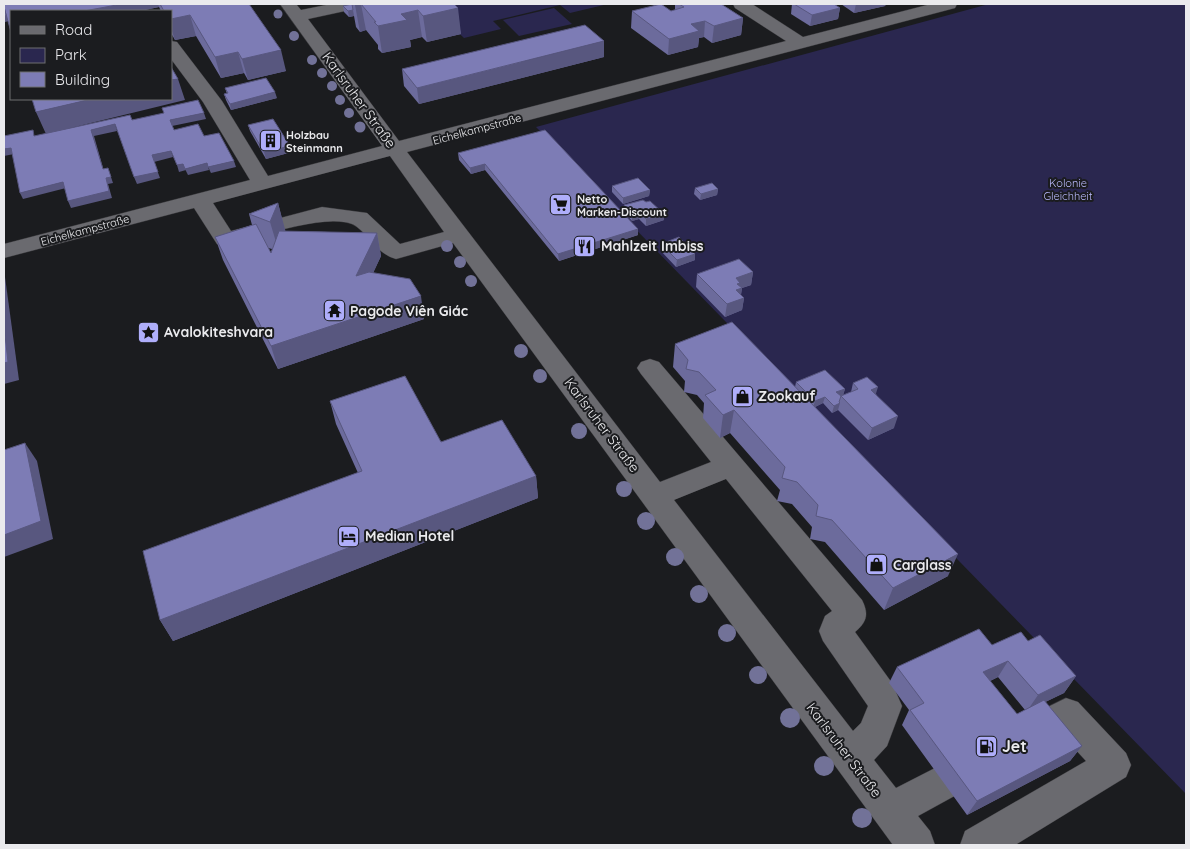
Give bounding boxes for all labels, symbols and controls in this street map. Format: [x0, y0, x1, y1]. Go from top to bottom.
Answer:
legend [10, 10, 172, 100]
text: Road [55, 20, 92, 39]
text: Park [55, 45, 87, 64]
street label: Karlsruher Straße [318, 48, 400, 152]
text: Building [55, 70, 110, 89]
street label: Eichelkampstraße [431, 110, 523, 148]
place label: Holzbau Steinmann [286, 128, 343, 155]
building icon: Holzbau Steinmann [258, 129, 282, 153]
park label: Kolonie Gleichheit [1043, 176, 1093, 203]
place label: Netto Marken-Discount [577, 192, 667, 219]
supermarket icon: Netto Marken-Discount [549, 193, 573, 217]
street label: Eichelkampstraße [39, 211, 131, 249]
restaurant icon: Mahlzeit Imbiss [573, 234, 597, 258]
place label: Mahlzeit Imbiss [601, 237, 704, 255]
temple icon: Pagode Viên Giác [322, 299, 346, 323]
place label: Pagode Viên Giác [350, 302, 468, 320]
place icon: Avalokiteshvara [136, 320, 160, 344]
place label: Avalokiteshvara [164, 323, 273, 341]
street label: Karlsruher Straße [560, 374, 644, 476]
shop icon: Zookauf [730, 384, 754, 408]
place label: Zookauf [758, 387, 816, 405]
hotel icon: Median Hotel [337, 524, 361, 548]
place label: Median Hotel [365, 527, 454, 545]
shop icon: Carglass [865, 553, 889, 577]
place label: Carglass [893, 556, 952, 574]
street label: Karlsruher Straße [802, 699, 886, 801]
fuel station icon: Jet [974, 734, 998, 758]
place label: Jet [1002, 736, 1027, 756]

